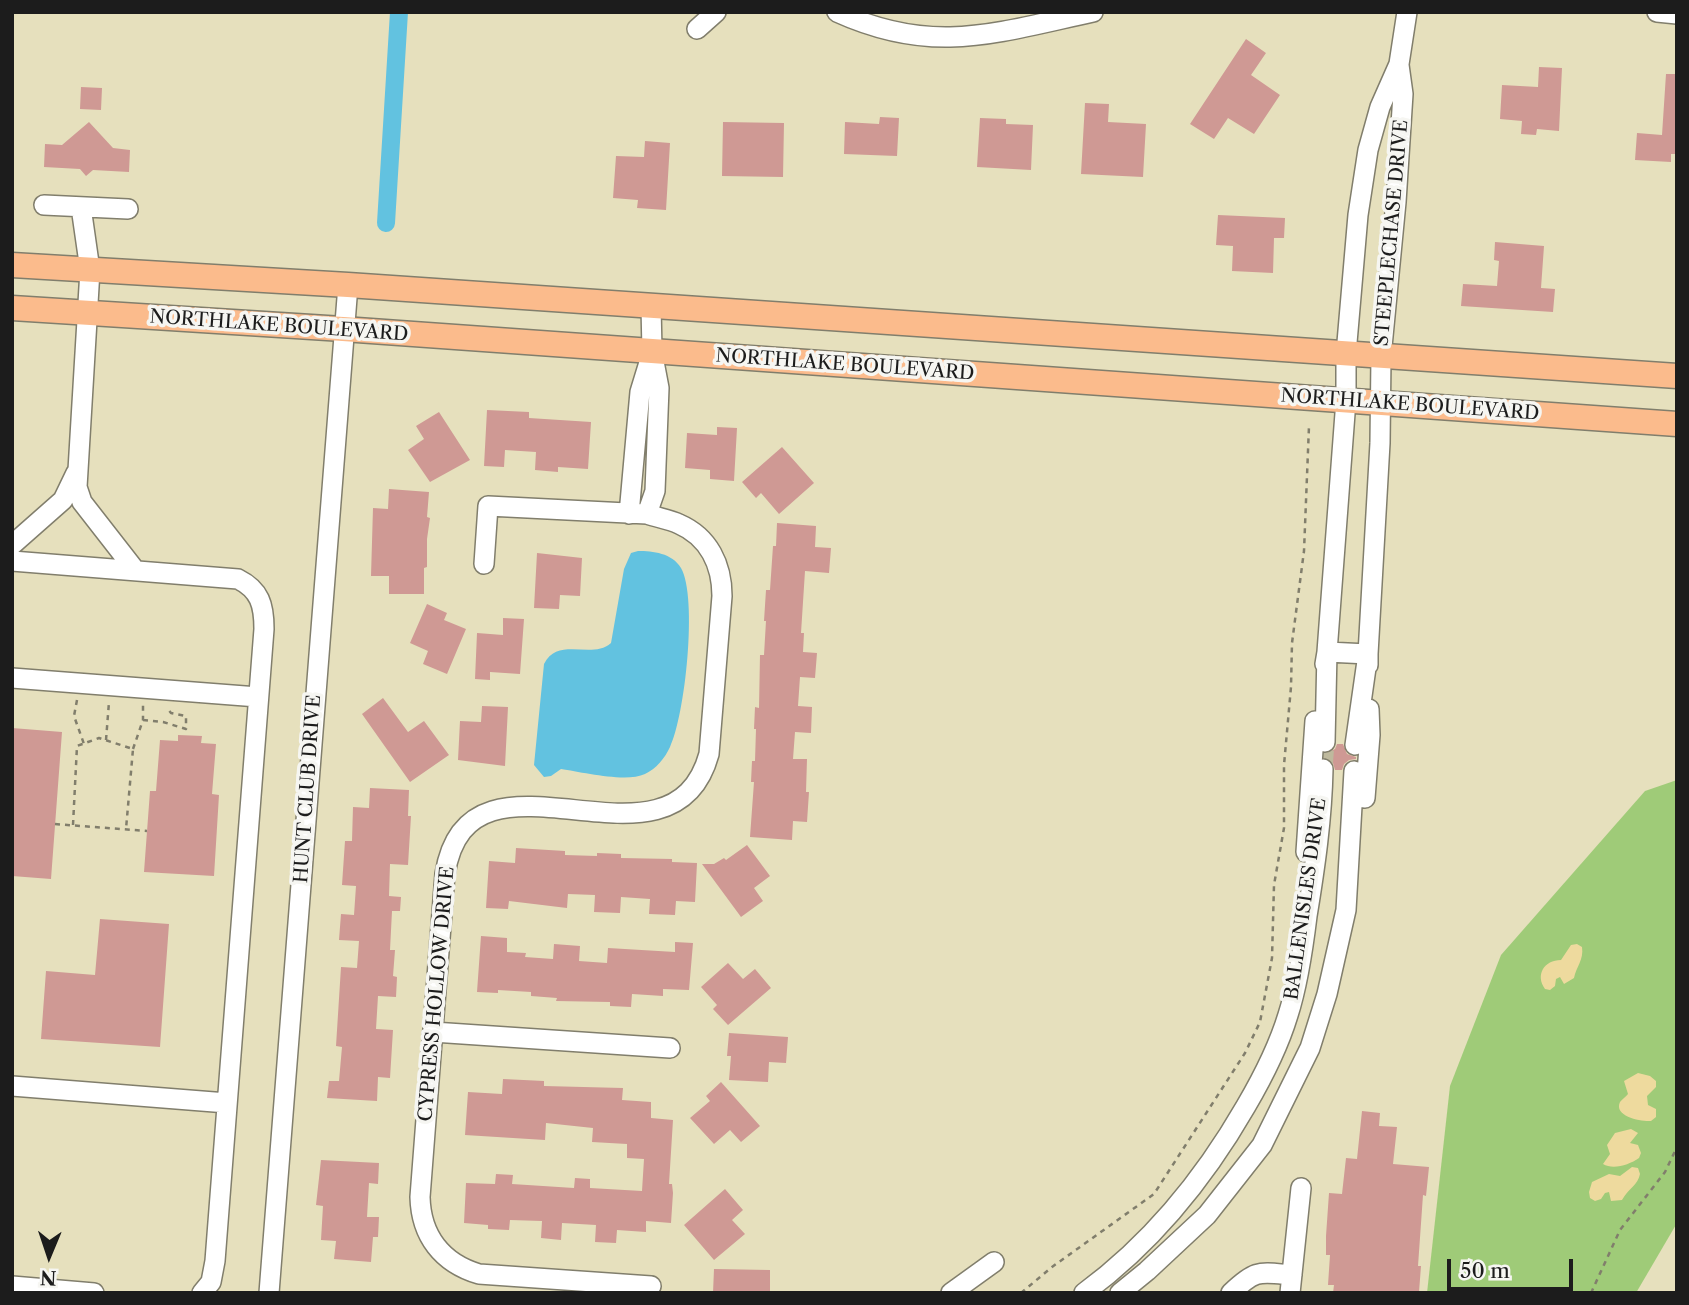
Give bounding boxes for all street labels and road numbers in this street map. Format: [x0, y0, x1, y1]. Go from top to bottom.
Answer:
street label: STEEPLECHASE DRIVE [1371, 119, 1413, 347]
street label: NORTHLAKE BOULEVARD [149, 306, 409, 346]
street label: NORTHLAKE BOULEVARD [715, 345, 975, 385]
street label: NORTHLAKE BOULEVARD [1280, 385, 1540, 425]
street label: HUNT CLUB DRIVE [290, 694, 326, 884]
street label: BALLENISLES DRIVE [1281, 796, 1331, 1002]
street label: CYPRESS HOLLOW DRIVE [414, 865, 460, 1123]

